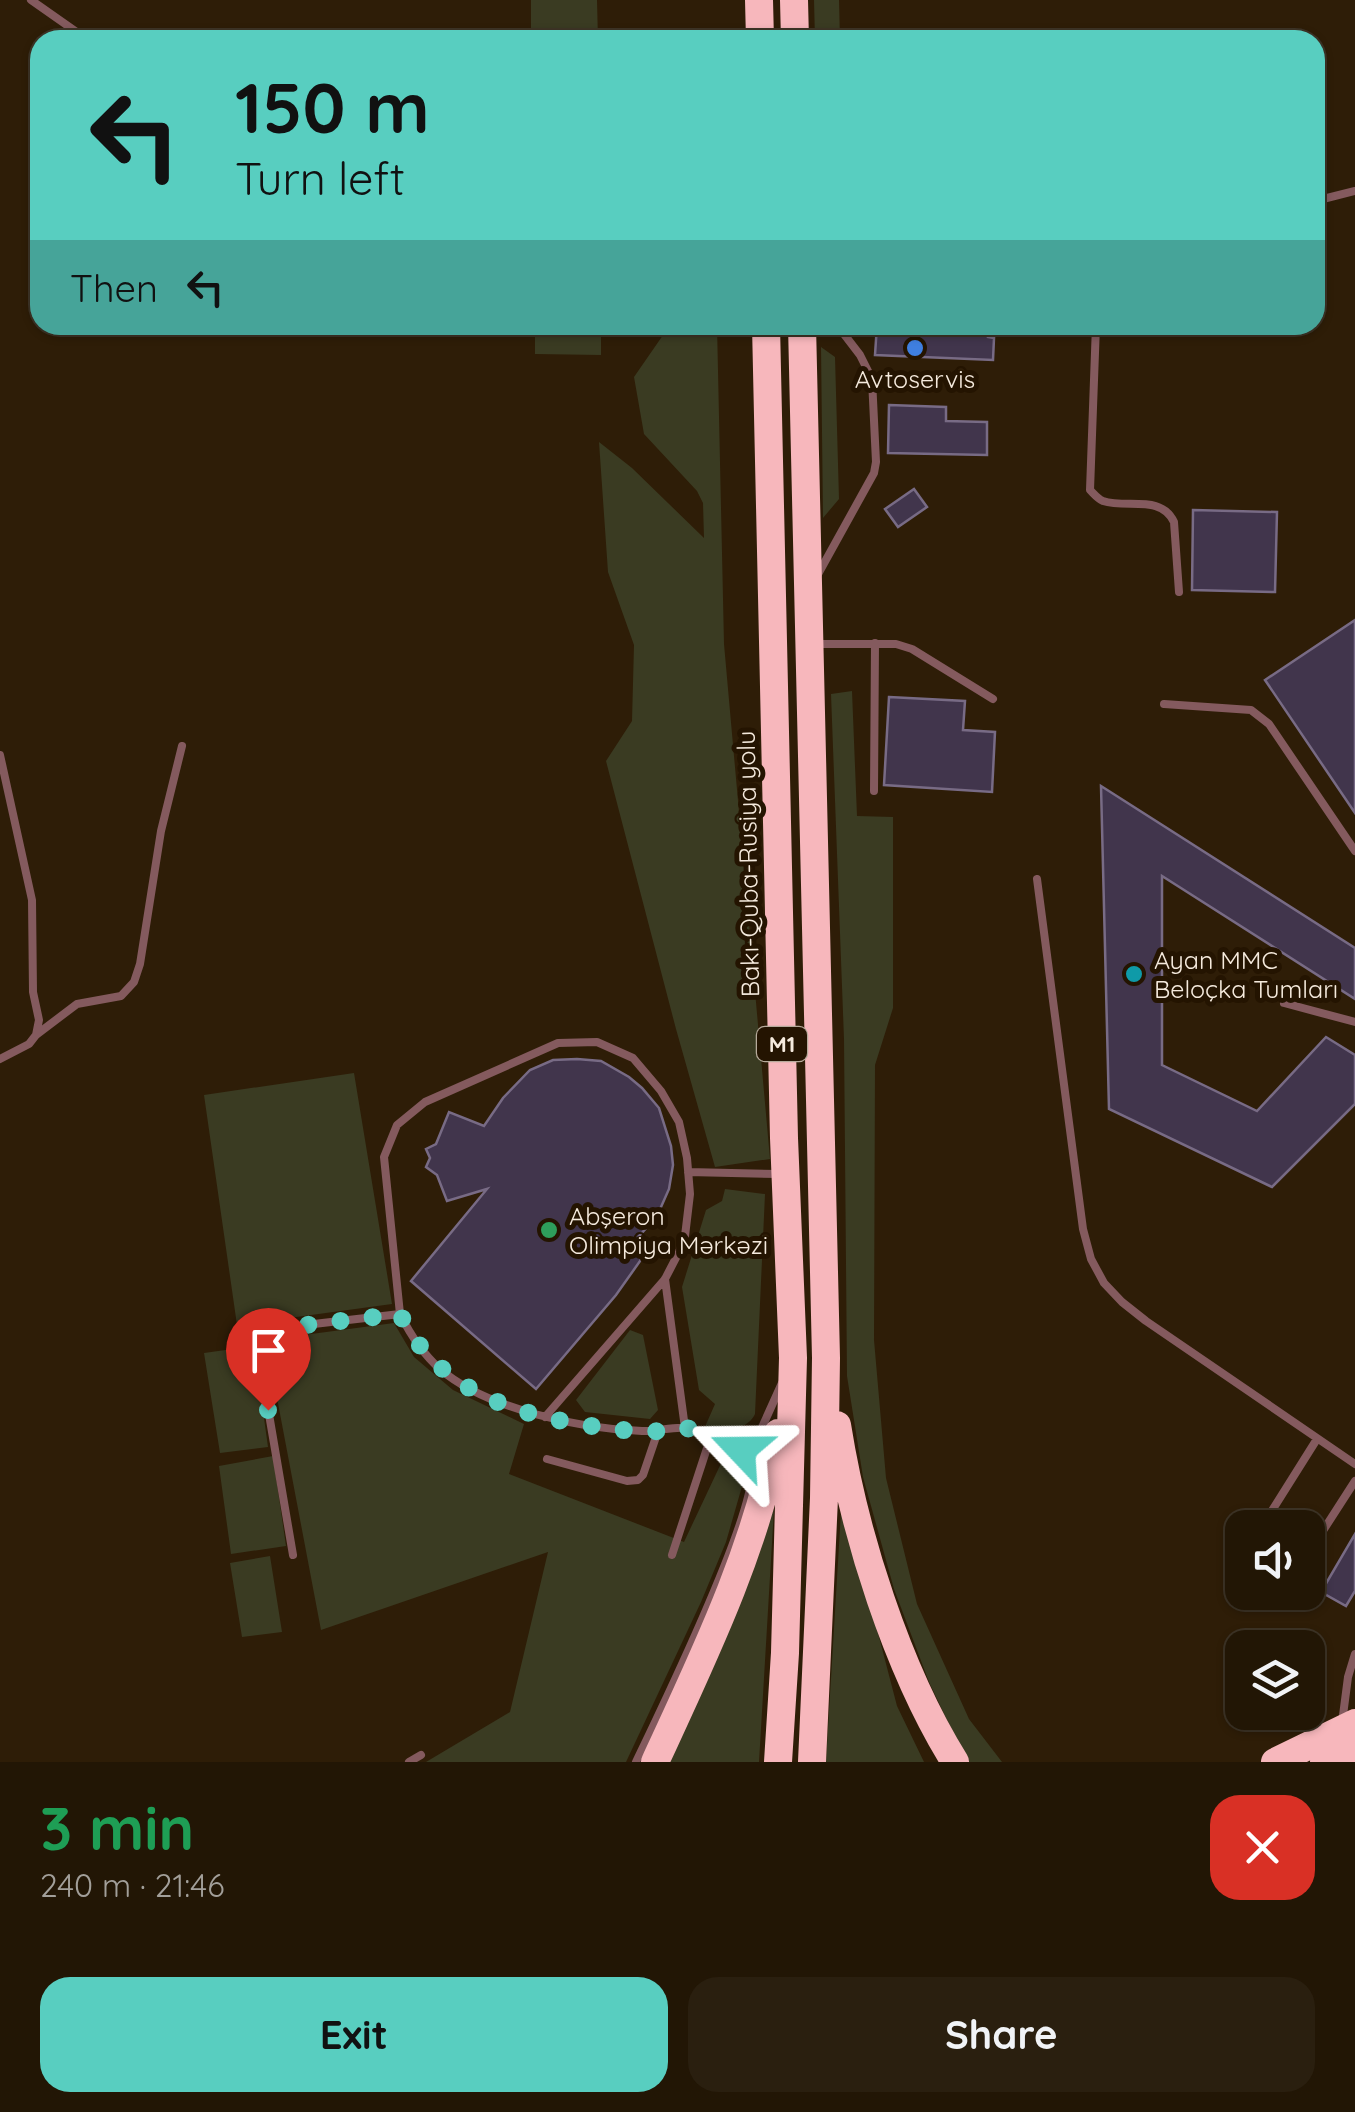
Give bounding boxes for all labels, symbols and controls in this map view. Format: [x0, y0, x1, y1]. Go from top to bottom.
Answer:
text: 150 m [235, 63, 430, 151]
icon: left [70, 70, 200, 200]
text: Turn left [235, 150, 405, 206]
icon: left [178, 260, 233, 315]
text: Then [70, 264, 158, 312]
marker: Avtoservis [904, 337, 926, 359]
place label: Avtoservis [855, 363, 975, 394]
street label: Bakı-Quba-Rusiya yolu [730, 730, 765, 998]
place label: Ayan MMC Beloçka Tumları [1154, 944, 1338, 1004]
marker: Ayan MMC Beloçka Tumları [1123, 963, 1145, 985]
road number: M1 [757, 1027, 807, 1061]
place label: Abşeron Olimpiya Mərkəzi [569, 1200, 768, 1260]
marker: Abşeron Olimpiya Mərkəzi [538, 1219, 560, 1241]
pin [226, 1308, 311, 1411]
icon: arrive [241, 1323, 296, 1378]
position arrow [689, 1398, 793, 1502]
map controls [1225, 1510, 1325, 1730]
button: sound [1225, 1510, 1325, 1610]
button: layers [1225, 1630, 1325, 1730]
text: 3 min [40, 1790, 194, 1865]
button: close [1210, 1795, 1315, 1900]
text: 240 m · 21:46 [40, 1865, 224, 1905]
button: Exit [40, 1977, 668, 2092]
button: Share [688, 1977, 1315, 2092]

